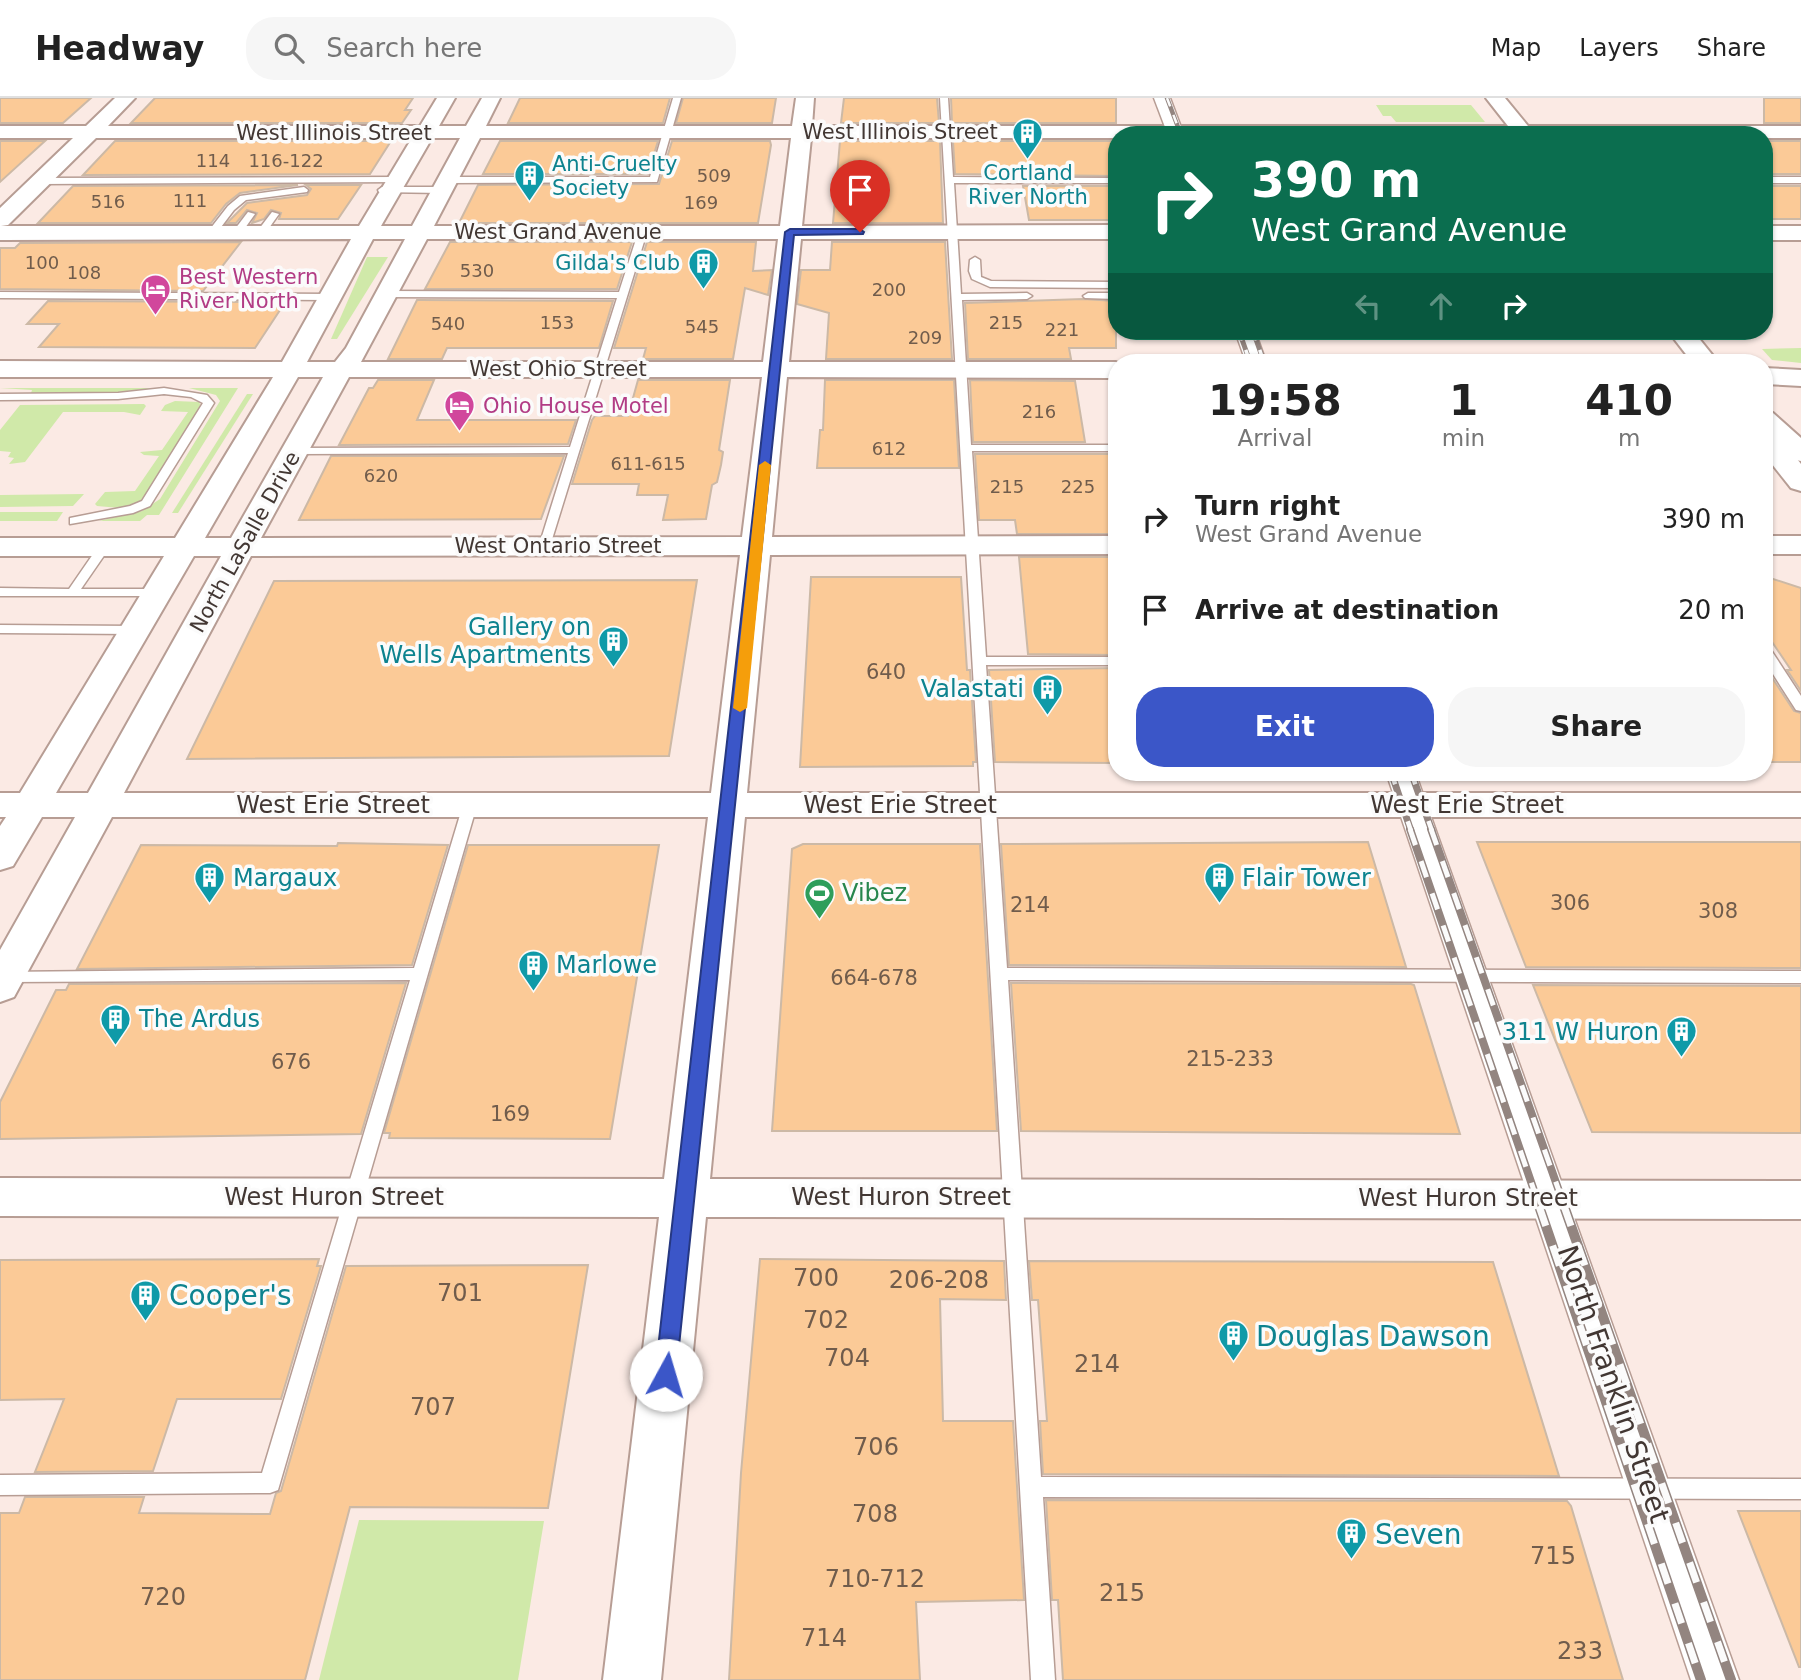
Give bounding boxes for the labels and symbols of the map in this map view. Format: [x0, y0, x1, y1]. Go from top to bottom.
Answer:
building icon: Cortland River North [1011, 116, 1045, 160]
street label: West Illinois Street [802, 120, 998, 144]
street label: West Illinois Street [236, 121, 432, 145]
house number: 114 [196, 150, 230, 171]
house number: 116-122 [248, 150, 324, 171]
place label: Anti-Cruelty Society [552, 152, 677, 200]
building icon: Anti-Cruelty Society [512, 159, 546, 203]
pin [830, 160, 890, 232]
place label: Cortland River North [968, 161, 1088, 209]
house number: 509 [697, 165, 731, 186]
house number: 111 [173, 190, 207, 211]
house number: 516 [91, 191, 125, 212]
house number: 169 [684, 192, 718, 213]
street label: West Grand Avenue [454, 220, 662, 244]
building icon: Gilda's Club [686, 246, 720, 290]
place label: Gilda's Club [555, 251, 680, 275]
house number: 100 [25, 252, 59, 273]
house number: 530 [460, 260, 494, 281]
house number: 108 [67, 262, 101, 283]
place label: Best Western River North [179, 265, 318, 313]
hotel icon: Best Western River North [139, 272, 173, 316]
house number: 200 [872, 279, 906, 300]
house number: 153 [540, 312, 574, 333]
house number: 215 [989, 312, 1023, 333]
house number: 540 [431, 313, 465, 334]
house number: 545 [685, 316, 719, 337]
house number: 221 [1045, 319, 1079, 340]
house number: 209 [908, 327, 942, 348]
street label: West Ohio Street [469, 357, 647, 381]
hotel icon: Ohio House Motel [443, 389, 477, 433]
place label: Ohio House Motel [483, 394, 669, 418]
house number: 216 [1022, 401, 1056, 422]
house number: 612 [872, 438, 906, 459]
street label: North LaSalle Drive [185, 447, 305, 637]
house number: 611-615 [610, 453, 686, 474]
house number: 620 [364, 465, 398, 486]
house number: 215 [990, 476, 1024, 497]
house number: 225 [1061, 476, 1095, 497]
street label: West Ontario Street [454, 534, 662, 558]
place label: Gallery on Wells Apartments [380, 613, 591, 669]
building icon: Gallery on Wells Apartments [597, 624, 631, 668]
house number: 640 [866, 660, 906, 684]
building icon: Valastati [1030, 672, 1064, 716]
place label: Valastati [921, 675, 1024, 703]
street label: West Erie Street [236, 791, 430, 819]
street label: West Erie Street [803, 791, 997, 819]
street label: West Erie Street [1370, 791, 1564, 819]
building icon: Margaux [193, 861, 227, 905]
building icon: Flair Tower [1202, 861, 1236, 905]
place label: Margaux [233, 864, 337, 892]
place label: Flair Tower [1242, 864, 1371, 892]
sports icon: Vibez [802, 876, 836, 920]
place label: Vibez [842, 879, 907, 907]
house number: 306 [1550, 891, 1590, 915]
house number: 214 [1010, 893, 1050, 917]
house number: 308 [1698, 899, 1738, 923]
building icon: Marlowe [516, 948, 550, 992]
place label: Marlowe [556, 951, 657, 979]
house number: 664-678 [830, 966, 918, 990]
building icon: The Ardus [99, 1002, 133, 1046]
place label: The Ardus [138, 1005, 260, 1033]
building icon: 311 W Huron [1665, 1015, 1699, 1059]
place label: 311 W Huron [1502, 1018, 1659, 1046]
house number: 215-233 [1186, 1047, 1274, 1071]
house number: 676 [271, 1050, 311, 1074]
house number: 169 [490, 1102, 530, 1126]
street label: West Huron Street [224, 1183, 444, 1211]
street label: West Huron Street [791, 1183, 1011, 1211]
street label: West Huron Street [1358, 1184, 1578, 1212]
street label: North Franklin Street [1551, 1241, 1677, 1527]
house number: 700 [793, 1264, 839, 1292]
house number: 206-208 [889, 1266, 989, 1294]
building icon: Cooper's [129, 1278, 163, 1322]
place label: Cooper's [169, 1279, 292, 1312]
house number: 701 [437, 1279, 483, 1307]
house number: 702 [803, 1306, 849, 1334]
building icon: Douglas Dawson [1216, 1319, 1250, 1363]
place label: Douglas Dawson [1256, 1320, 1490, 1353]
position arrow [629, 1338, 703, 1412]
house number: 704 [824, 1344, 870, 1372]
house number: 214 [1074, 1350, 1120, 1378]
house number: 707 [410, 1393, 456, 1421]
house number: 706 [853, 1433, 899, 1461]
house number: 708 [852, 1500, 898, 1528]
building icon: Seven [1335, 1517, 1369, 1561]
place label: Seven [1375, 1518, 1462, 1551]
house number: 715 [1530, 1542, 1576, 1570]
house number: 710-712 [825, 1565, 925, 1593]
house number: 215 [1099, 1579, 1145, 1607]
house number: 720 [140, 1583, 186, 1611]
house number: 714 [801, 1624, 847, 1652]
house number: 233 [1557, 1637, 1603, 1665]

